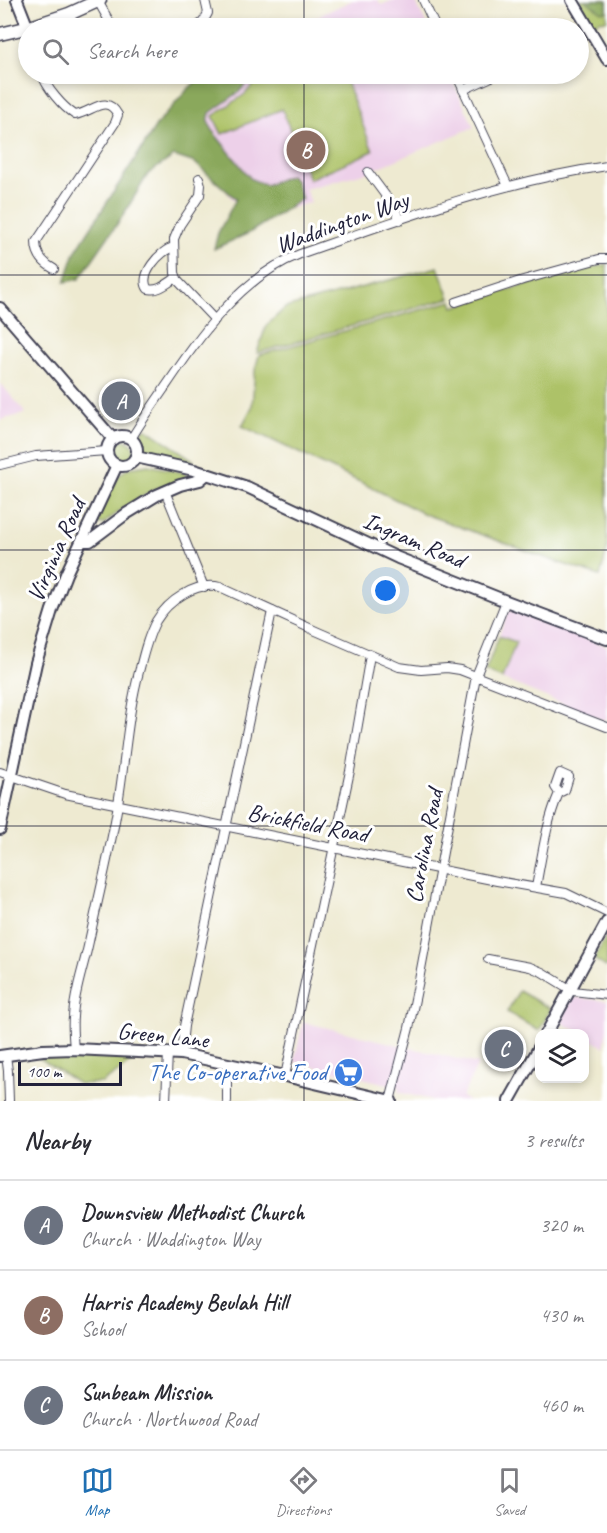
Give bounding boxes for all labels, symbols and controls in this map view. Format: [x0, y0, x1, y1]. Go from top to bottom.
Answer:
search box [18, 18, 589, 84]
icon: search [39, 35, 72, 68]
text: Search here [87, 37, 177, 65]
pin: B [286, 128, 326, 172]
street label: Waddington Way [272, 184, 414, 260]
pin: A [102, 378, 140, 424]
street label: Virginia Road [20, 490, 93, 606]
street label: Ingram Road [359, 505, 473, 576]
your location [371, 576, 400, 605]
street label: Carolina Road [398, 783, 450, 905]
street label: Brickfield Road [245, 797, 374, 850]
street label: Green Lane [116, 1015, 212, 1055]
pin: C [484, 1026, 524, 1072]
map controls [535, 1029, 589, 1083]
button: layers [535, 1029, 589, 1083]
supermarket icon: The Co-operative Food [332, 1056, 364, 1088]
place label: The Co-operative Food [148, 1057, 331, 1087]
scale bar [18, 1059, 122, 1086]
text: 100 m [27, 1062, 61, 1082]
text: Nearby [24, 1124, 89, 1157]
text: 3 results [524, 1128, 583, 1153]
text: Downsview Methodist Church [81, 1199, 304, 1227]
text: A [38, 1213, 49, 1238]
text: 320 m [540, 1213, 583, 1238]
text: Church · Waddington Way [81, 1227, 260, 1252]
text: Harris Academy Beulah Hill [81, 1289, 288, 1317]
text: B [38, 1303, 49, 1328]
text: 430 m [540, 1303, 583, 1328]
text: School [81, 1317, 124, 1342]
text: Sunbeam Mission [81, 1379, 212, 1407]
text: C [39, 1393, 48, 1418]
text: 460 m [540, 1393, 583, 1418]
text: Church · Northwood Road [81, 1407, 257, 1432]
tab: Map [81, 1464, 114, 1520]
tab: Directions [276, 1464, 331, 1520]
tab: Saved [493, 1464, 526, 1520]

